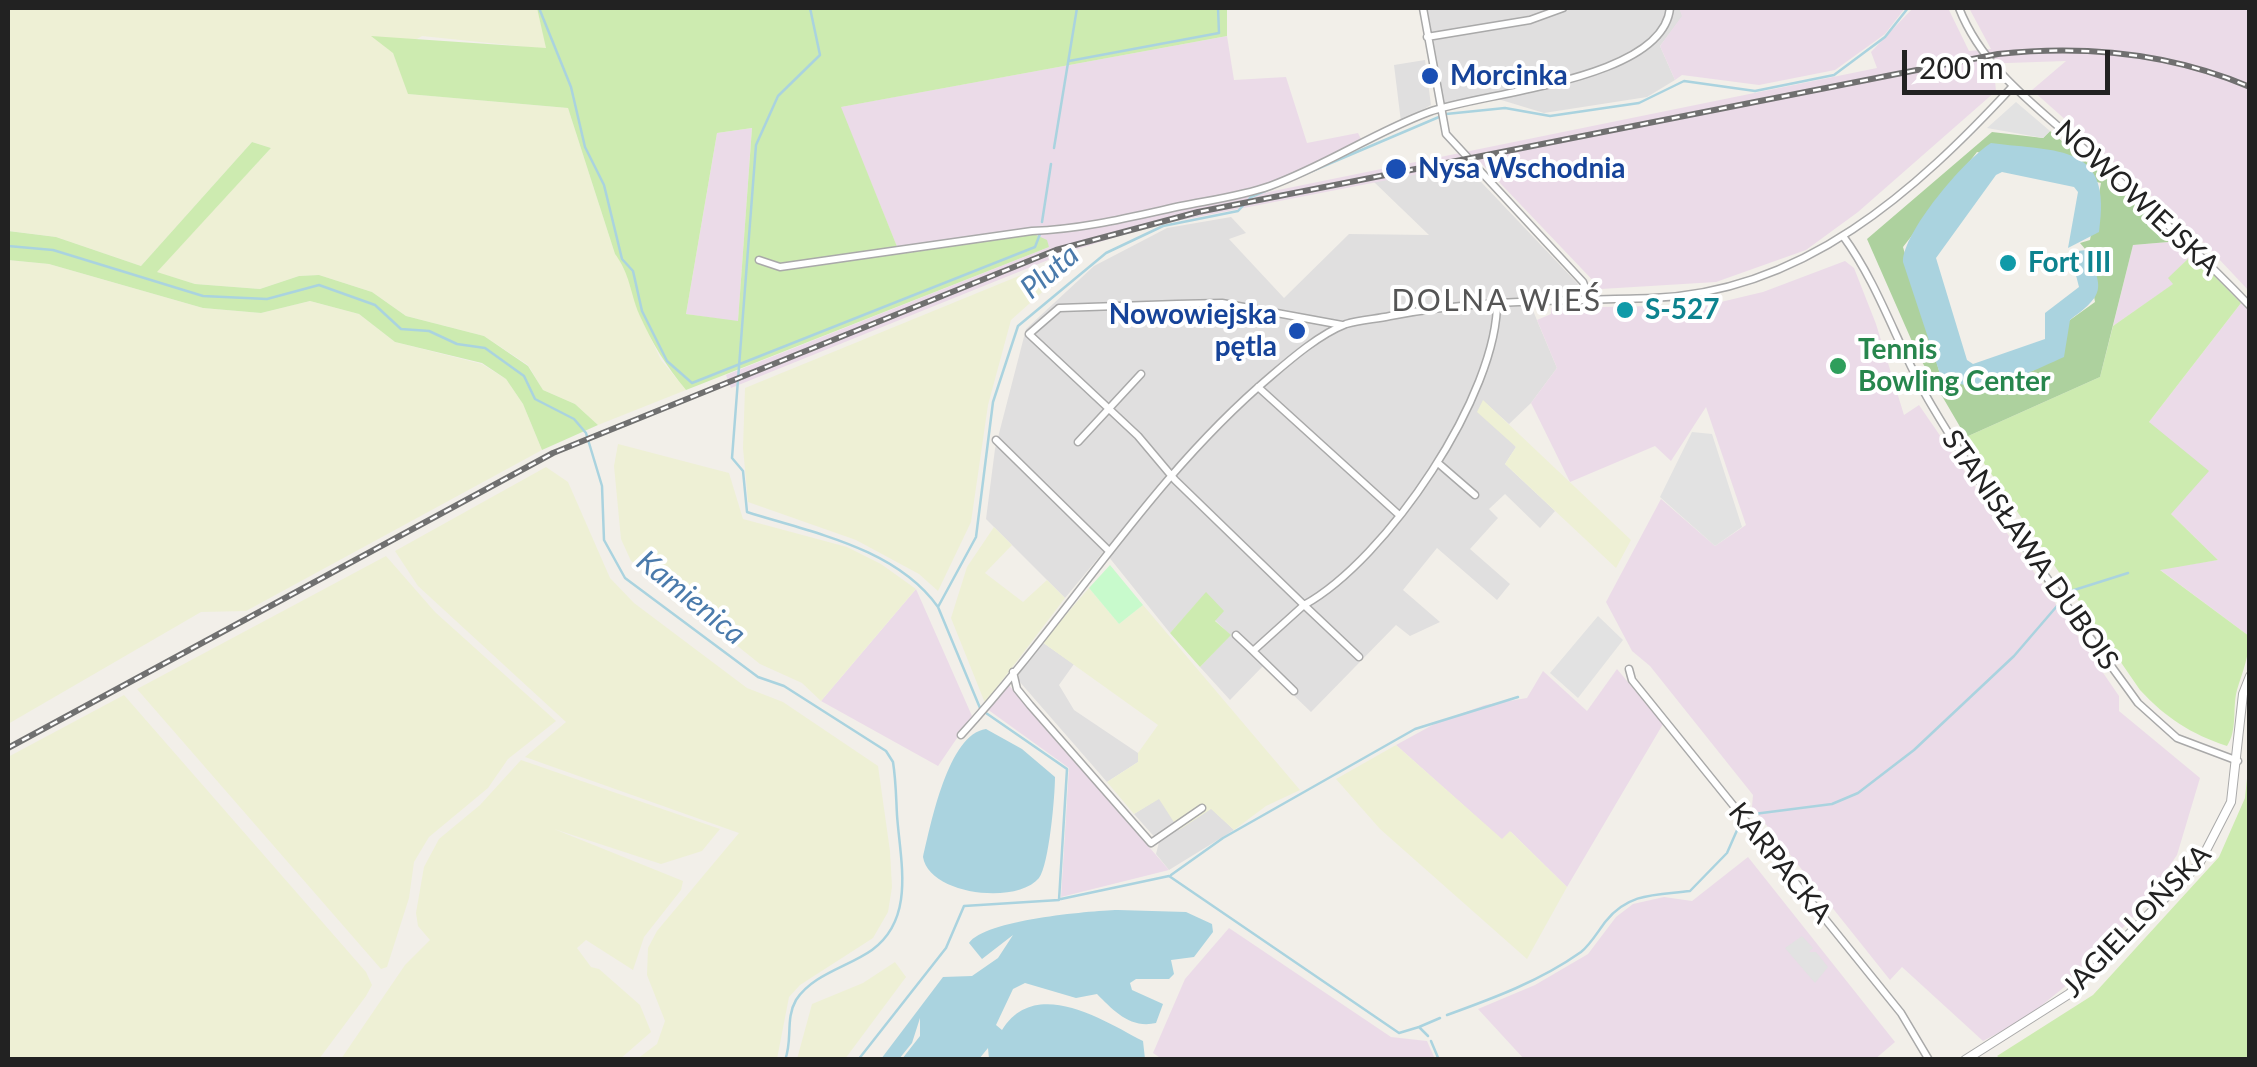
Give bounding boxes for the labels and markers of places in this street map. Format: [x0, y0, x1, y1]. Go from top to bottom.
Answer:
place label: Morcinka [1450, 59, 1568, 93]
marker: Morcinka [1419, 65, 1441, 87]
place label: Nysa Wschodnia [1418, 152, 1626, 186]
marker: Nysa Wschodnia [1383, 156, 1409, 182]
place label: Fort III [2028, 246, 2111, 280]
marker: Fort III [1997, 252, 2019, 274]
place label: S-527 [1645, 293, 1720, 327]
place label: Nowowiejska pętla [1109, 298, 1277, 364]
marker: S-527 [1614, 299, 1636, 321]
marker: Nowowiejska pętla [1286, 320, 1308, 342]
place label: Tennis Bowling Center [1858, 333, 2050, 399]
marker: Tennis Bowling Center [1827, 355, 1849, 377]

